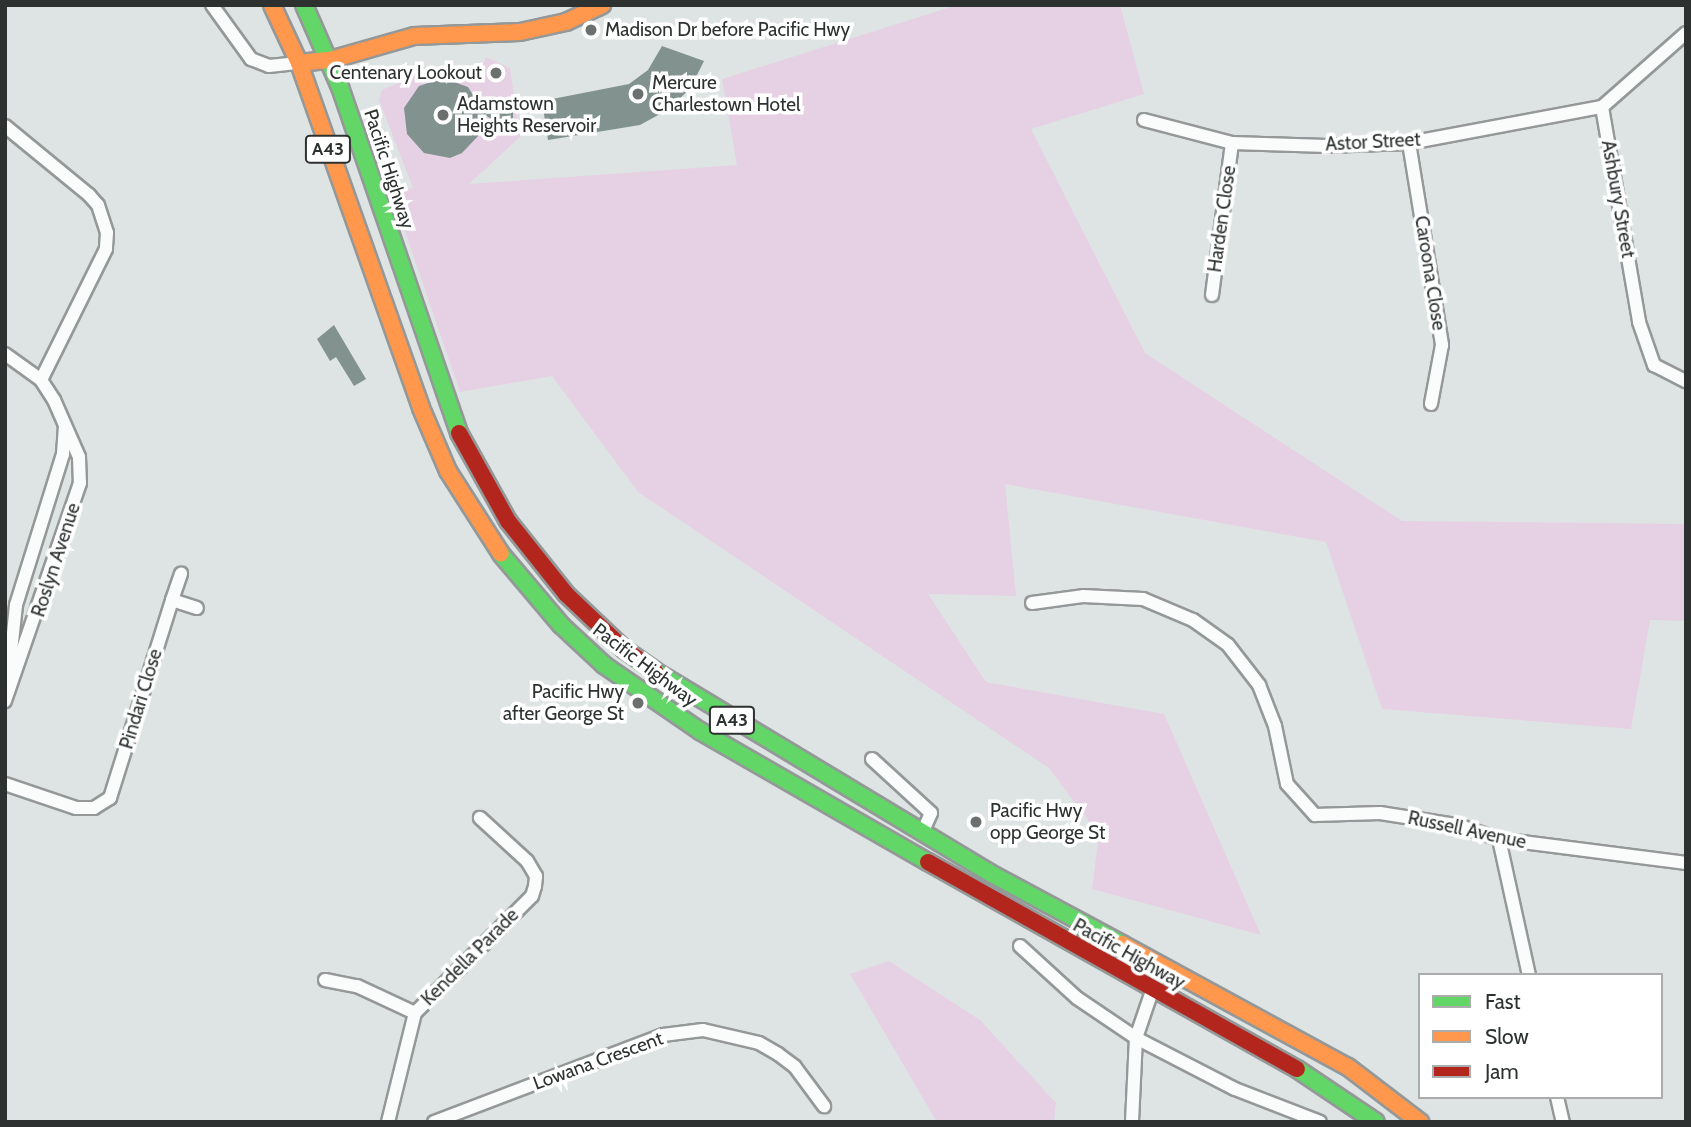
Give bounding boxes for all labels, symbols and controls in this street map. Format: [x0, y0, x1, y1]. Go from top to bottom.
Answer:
place label: Madison Dr before Pacific Hwy [605, 19, 850, 41]
marker: Madison Dr before Pacific Hwy [583, 22, 599, 38]
place label: Centenary Lookout [330, 62, 482, 84]
marker: Centenary Lookout [488, 65, 504, 81]
place label: Mercure Charlestown Hotel [652, 72, 800, 116]
marker: Mercure Charlestown Hotel [630, 86, 646, 102]
place label: Adamstown Heights Reservoir [457, 93, 596, 137]
street label: Pacific Highway [359, 106, 419, 232]
marker: Adamstown Heights Reservoir [435, 107, 451, 123]
street label: Astor Street [1325, 128, 1421, 156]
road number: A43 [304, 134, 352, 164]
street label: Ashbury Street [1596, 138, 1640, 260]
street label: Harden Close [1203, 164, 1241, 274]
street label: Caroona Close [1410, 214, 1450, 332]
street label: Roslyn Avenue [27, 500, 85, 620]
street label: Pacific Highway [588, 618, 702, 712]
street label: Pindari Close [115, 646, 167, 752]
place label: Pacific Hwy after George St [503, 681, 624, 725]
marker: Pacific Hwy after George St [630, 695, 646, 711]
road number: A43 [708, 706, 756, 734]
place label: Pacific Hwy opp George St [990, 800, 1105, 844]
street label: Russell Avenue [1406, 806, 1528, 854]
marker: Pacific Hwy opp George St [968, 814, 984, 830]
street label: Kendella Parade [417, 904, 523, 1010]
street label: Pacific Highway [1069, 914, 1189, 994]
legend [1418, 973, 1663, 1099]
text: Fast [1485, 989, 1521, 1014]
text: Slow [1485, 1024, 1529, 1049]
street label: Lowana Crescent [530, 1027, 666, 1095]
text: Jam [1485, 1059, 1519, 1084]

